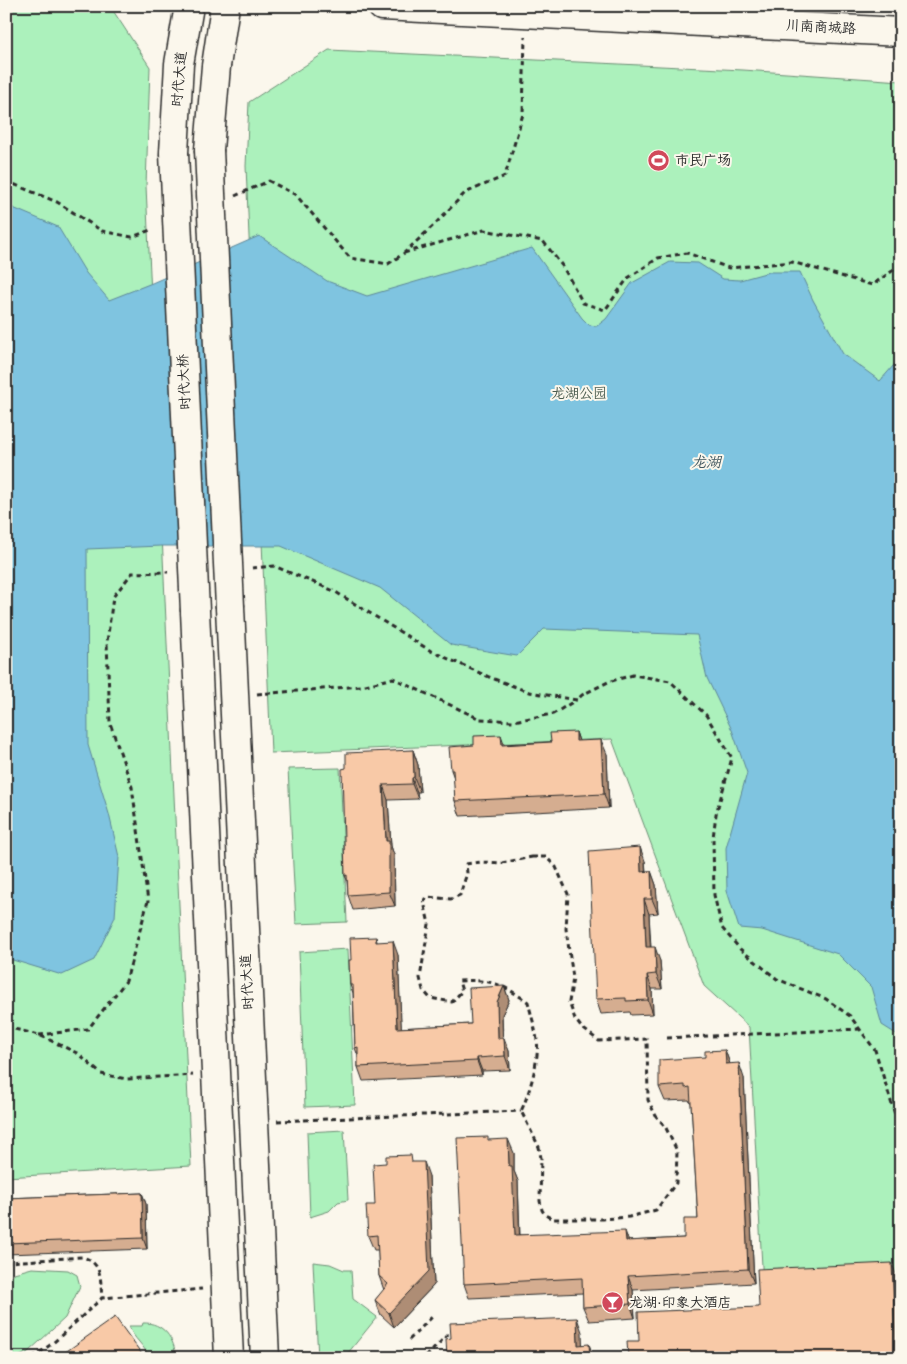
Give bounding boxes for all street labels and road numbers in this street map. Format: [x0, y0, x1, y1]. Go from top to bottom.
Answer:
street label: 川南商城路 [786, 17, 856, 37]
street label: 时代大道 [168, 50, 190, 108]
street label: 时代大桥 [174, 354, 194, 410]
street label: 时代大道 [237, 954, 257, 1010]

